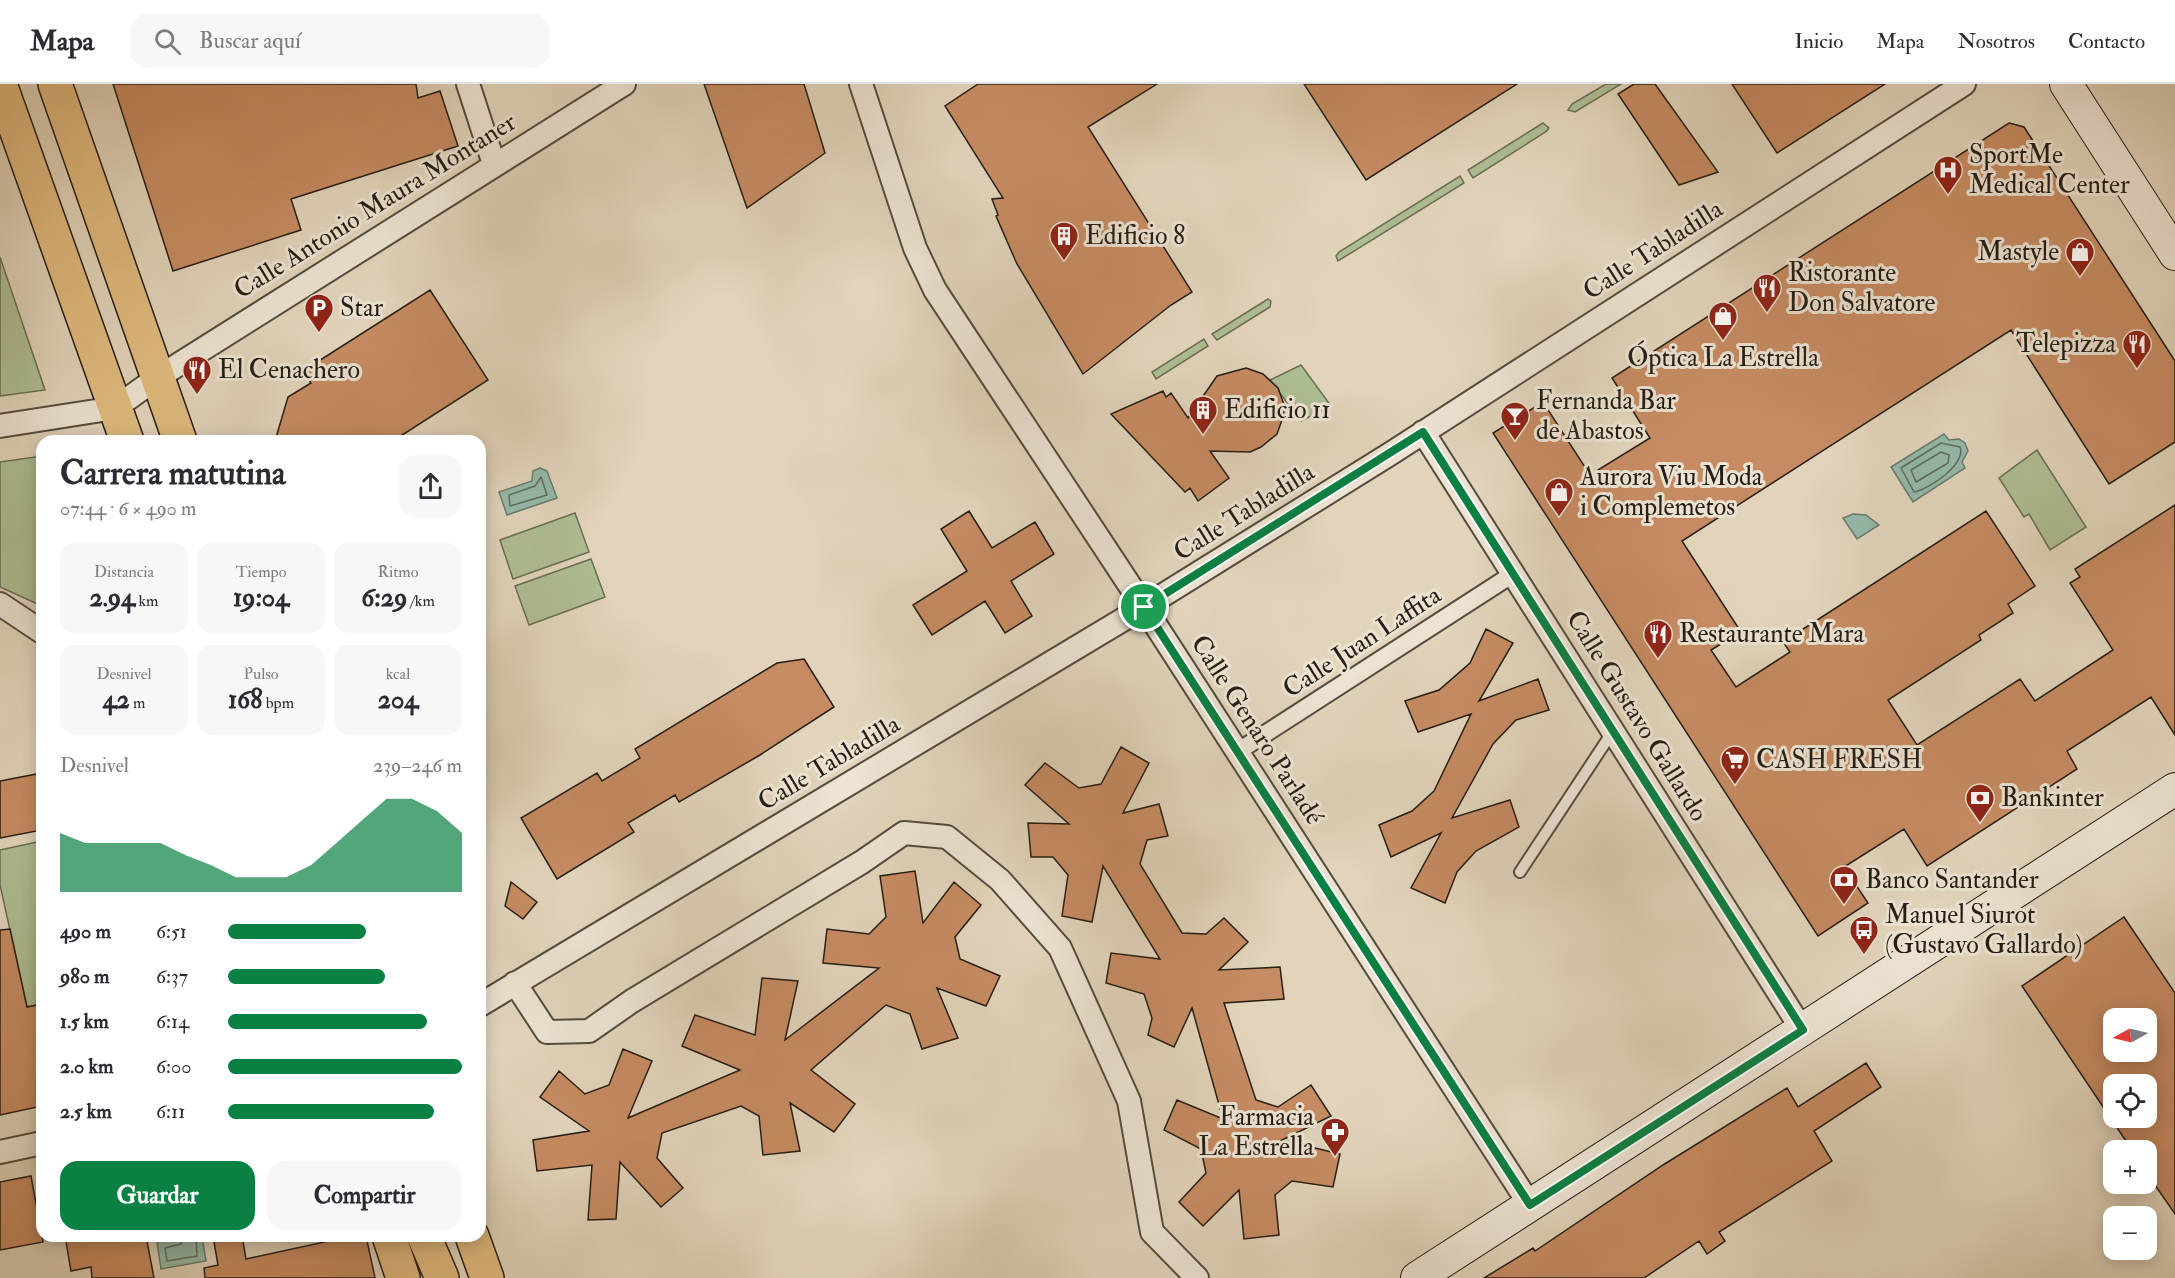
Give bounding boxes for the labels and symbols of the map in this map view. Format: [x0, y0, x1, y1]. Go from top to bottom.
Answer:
street label: Calle Antonio Maura Montaner [228, 106, 522, 306]
place label: SportMe Medical Center [1969, 139, 2130, 201]
hospital icon: SportMe Medical Center [1932, 154, 1964, 196]
street label: Calle Tabladilla [1577, 193, 1729, 307]
building icon: Edificio 8 [1048, 220, 1080, 262]
place label: Edificio 8 [1085, 220, 1185, 252]
place label: Mastyle [1977, 236, 2059, 268]
shop icon: Mastyle [2064, 236, 2096, 278]
place label: Ristorante Don Salvatore [1788, 257, 1936, 319]
restaurant icon: Ristorante Don Salvatore [1751, 272, 1783, 314]
parking icon: Star [303, 292, 335, 334]
place label: Star [340, 292, 384, 324]
shop icon: Óptica La Estrella [1707, 300, 1739, 342]
place label: Telepizza [2016, 328, 2116, 361]
restaurant icon: Telepizza [2121, 328, 2153, 370]
place label: Óptica La Estrella [1627, 340, 1819, 375]
restaurant icon: El Cenachero [181, 354, 213, 396]
place label: El Cenachero [218, 354, 360, 386]
place label: Fernanda Bar de Abastos [1536, 385, 1676, 447]
building icon: Edificio 11 [1187, 394, 1219, 436]
place label: Edificio 11 [1224, 394, 1331, 426]
bar icon: Fernanda Bar de Abastos [1499, 400, 1531, 442]
street label: Calle Tabladilla [1168, 456, 1321, 568]
place label: Aurora Viu Moda i Complemetos [1579, 461, 1763, 524]
shop icon: Aurora Viu Moda i Complemetos [1543, 476, 1575, 518]
street label: Calle Juan Laffita [1277, 579, 1447, 705]
pin [1118, 581, 1169, 632]
street label: Calle Gustavo Gallardo [1559, 605, 1715, 827]
restaurant icon: Restaurante Mara [1642, 618, 1674, 660]
place label: Restaurante Mara [1679, 618, 1865, 650]
street label: Calle Genaro Parladé [1184, 629, 1330, 831]
street label: Calle Tabladilla [752, 708, 906, 818]
supermarket icon: CASH FRESH [1719, 744, 1751, 786]
place label: CASH FRESH [1756, 744, 1922, 776]
bank icon: Bankinter [1964, 782, 1996, 824]
place label: Bankinter [2001, 782, 2104, 814]
bank icon: Banco Santander [1828, 864, 1860, 906]
place label: Banco Santander [1865, 864, 2039, 896]
place label: Manuel Siurot (Gustavo Gallardo) [1885, 899, 2083, 961]
bus stop icon: Manuel Siurot (Gustavo Gallardo) [1848, 914, 1880, 956]
north arrow [2103, 1008, 2157, 1062]
place label: Farmacia La Estrella [1198, 1101, 1314, 1163]
pharmacy icon: Farmacia La Estrella [1319, 1116, 1351, 1158]

